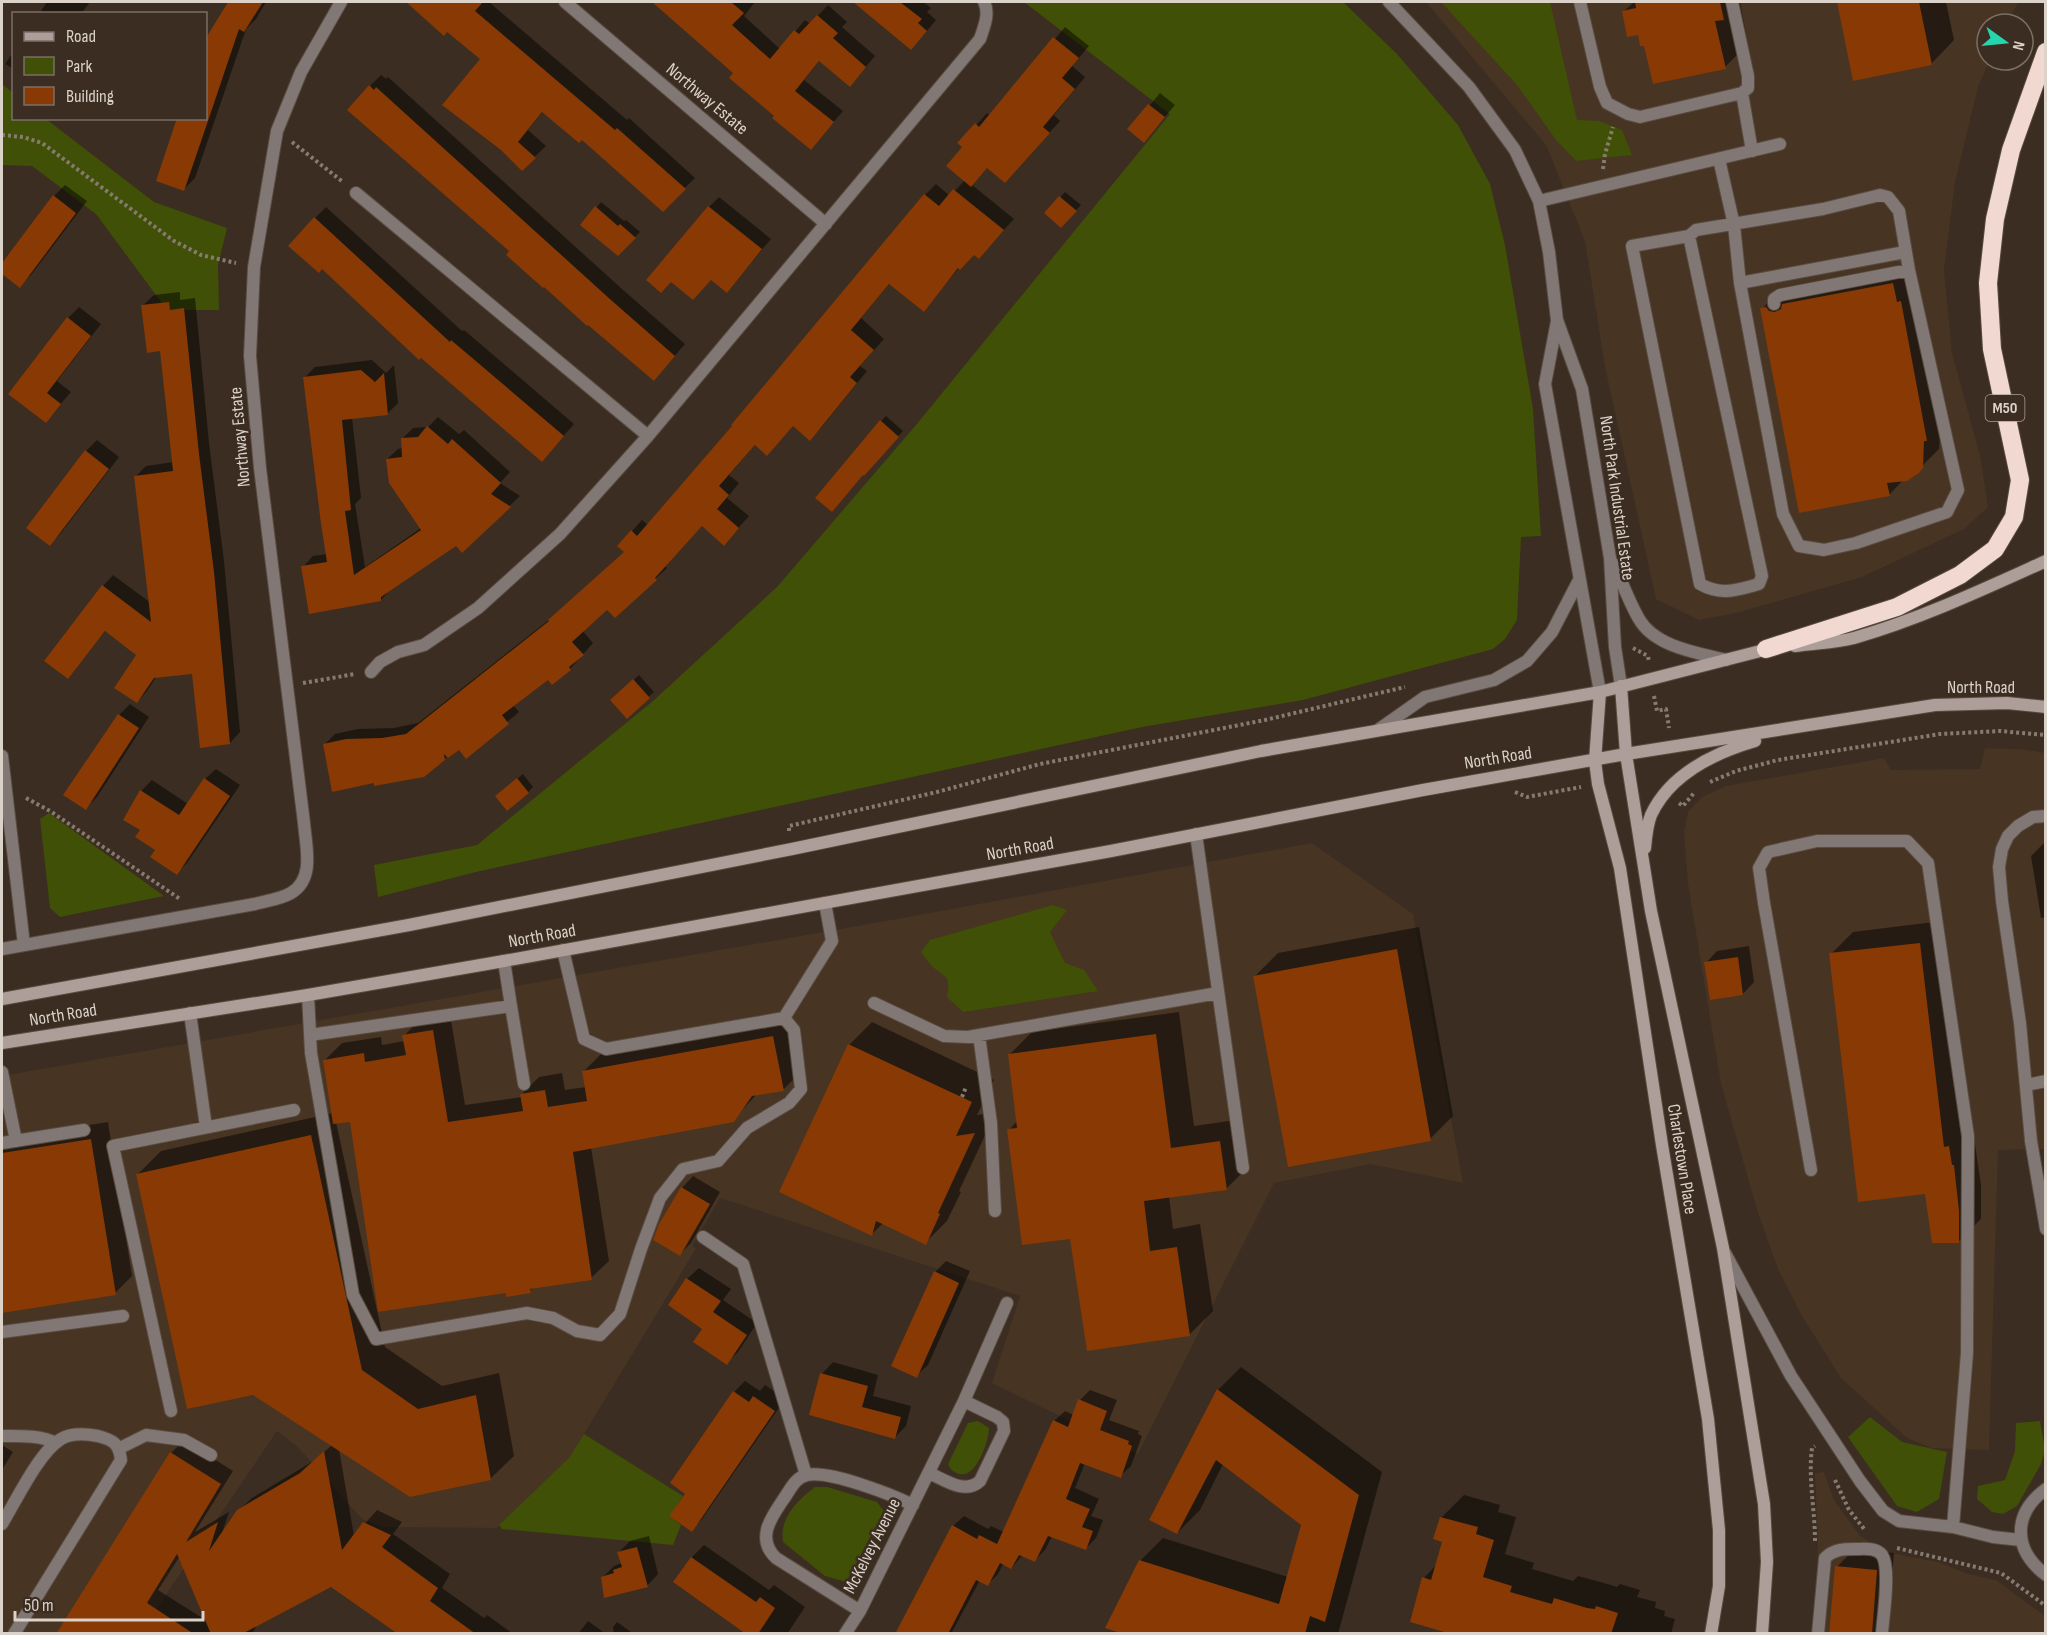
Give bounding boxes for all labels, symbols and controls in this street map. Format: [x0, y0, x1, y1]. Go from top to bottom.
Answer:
legend [12, 12, 207, 120]
north arrow [1975, 12, 2035, 72]
text: Road [66, 26, 96, 47]
text: N [2008, 39, 2028, 52]
text: Park [66, 56, 92, 77]
street label: Northway Estate [662, 59, 752, 139]
text: Building [66, 86, 114, 107]
street label: Northway Estate [225, 386, 255, 488]
road number: M50 [1986, 395, 2024, 421]
street label: North Park Industrial Estate [1595, 414, 1639, 582]
street label: North Road [1947, 677, 2015, 698]
street label: North Road [1463, 742, 1533, 774]
street label: North Road [985, 833, 1055, 865]
street label: North Road [507, 920, 577, 952]
street label: North Road [28, 999, 98, 1031]
street label: Charlestown Place [1663, 1102, 1701, 1216]
street label: McKelvey Avenue [839, 1495, 905, 1597]
scale bar [15, 1584, 202, 1622]
text: 50 m [24, 1595, 54, 1616]

